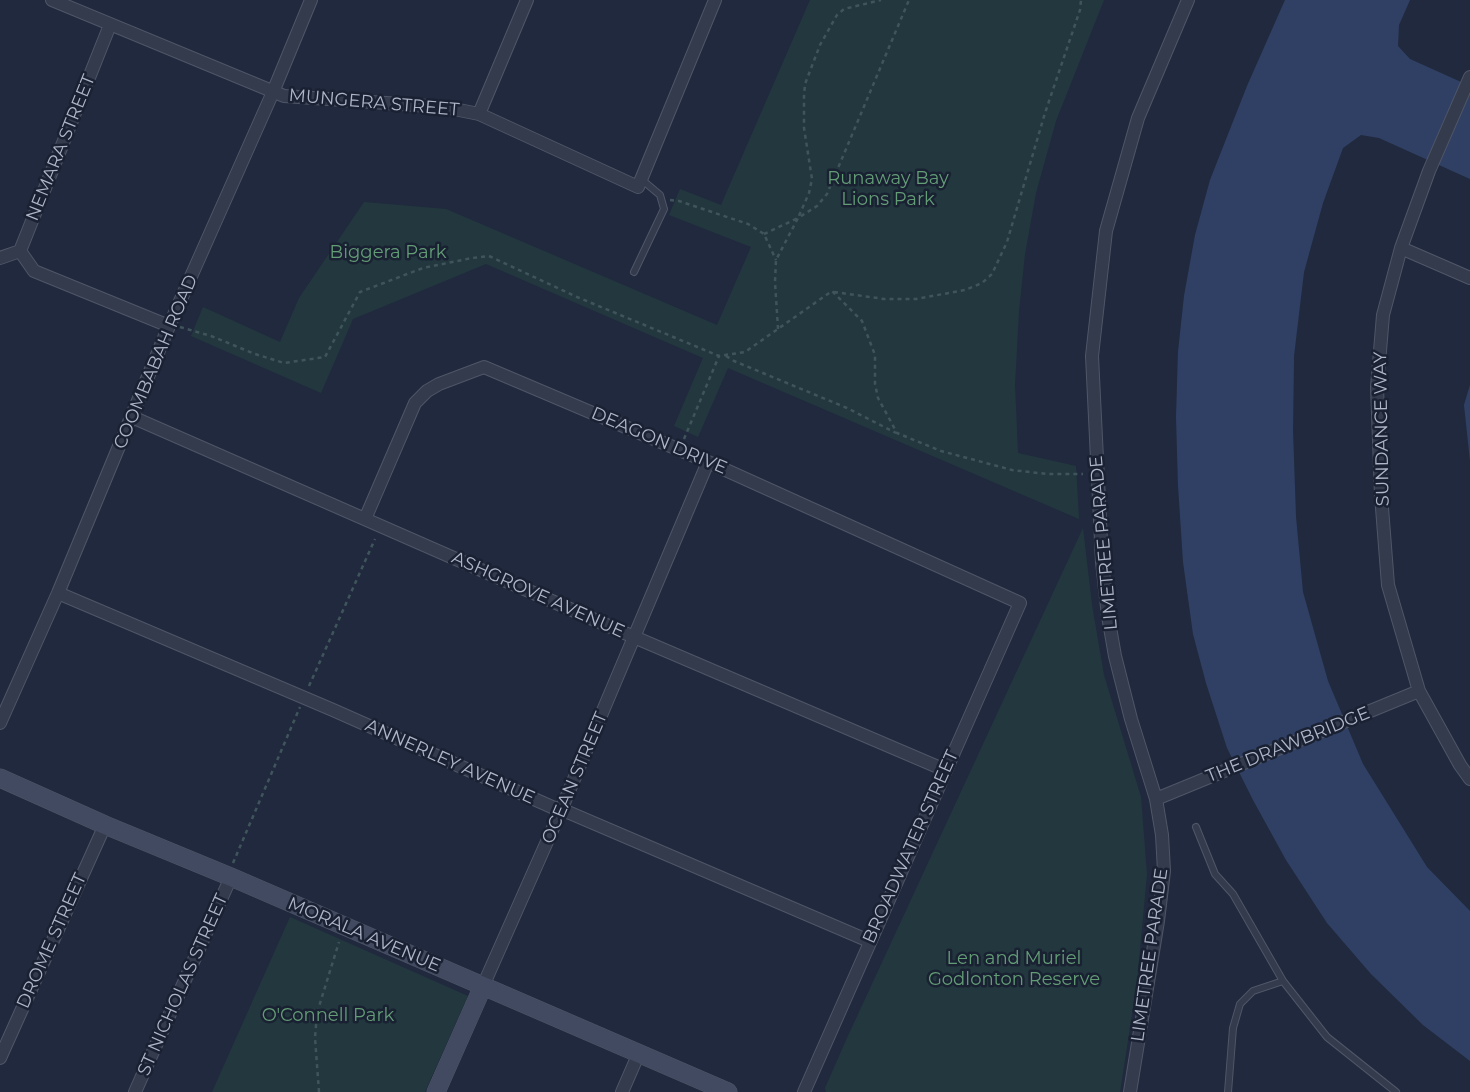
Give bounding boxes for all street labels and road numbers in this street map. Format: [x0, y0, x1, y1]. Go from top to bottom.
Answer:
street label: NEMARA STREET [22, 72, 100, 224]
street label: MUNGERA STREET [288, 85, 460, 121]
street label: COOMBABAH ROAD [109, 272, 203, 452]
street label: SUNDANCE WAY [1370, 352, 1394, 506]
street label: DEAGON DRIVE [588, 403, 730, 479]
street label: LIMETREE PARADE [1086, 455, 1122, 631]
street label: ASHGROVE AVENUE [448, 547, 628, 643]
street label: THE DRAWBRIDGE [1203, 702, 1373, 788]
street label: OCEAN STREET [538, 709, 612, 847]
street label: ANNERLEY AVENUE [362, 715, 538, 809]
street label: BROADWATER STREET [859, 747, 963, 947]
street label: LIMETREE PARADE [1127, 867, 1173, 1043]
street label: DROME STREET [13, 870, 91, 1012]
street label: ST NICHOLAS STREET [133, 891, 233, 1079]
street label: MORALA AVENUE [284, 893, 444, 977]

